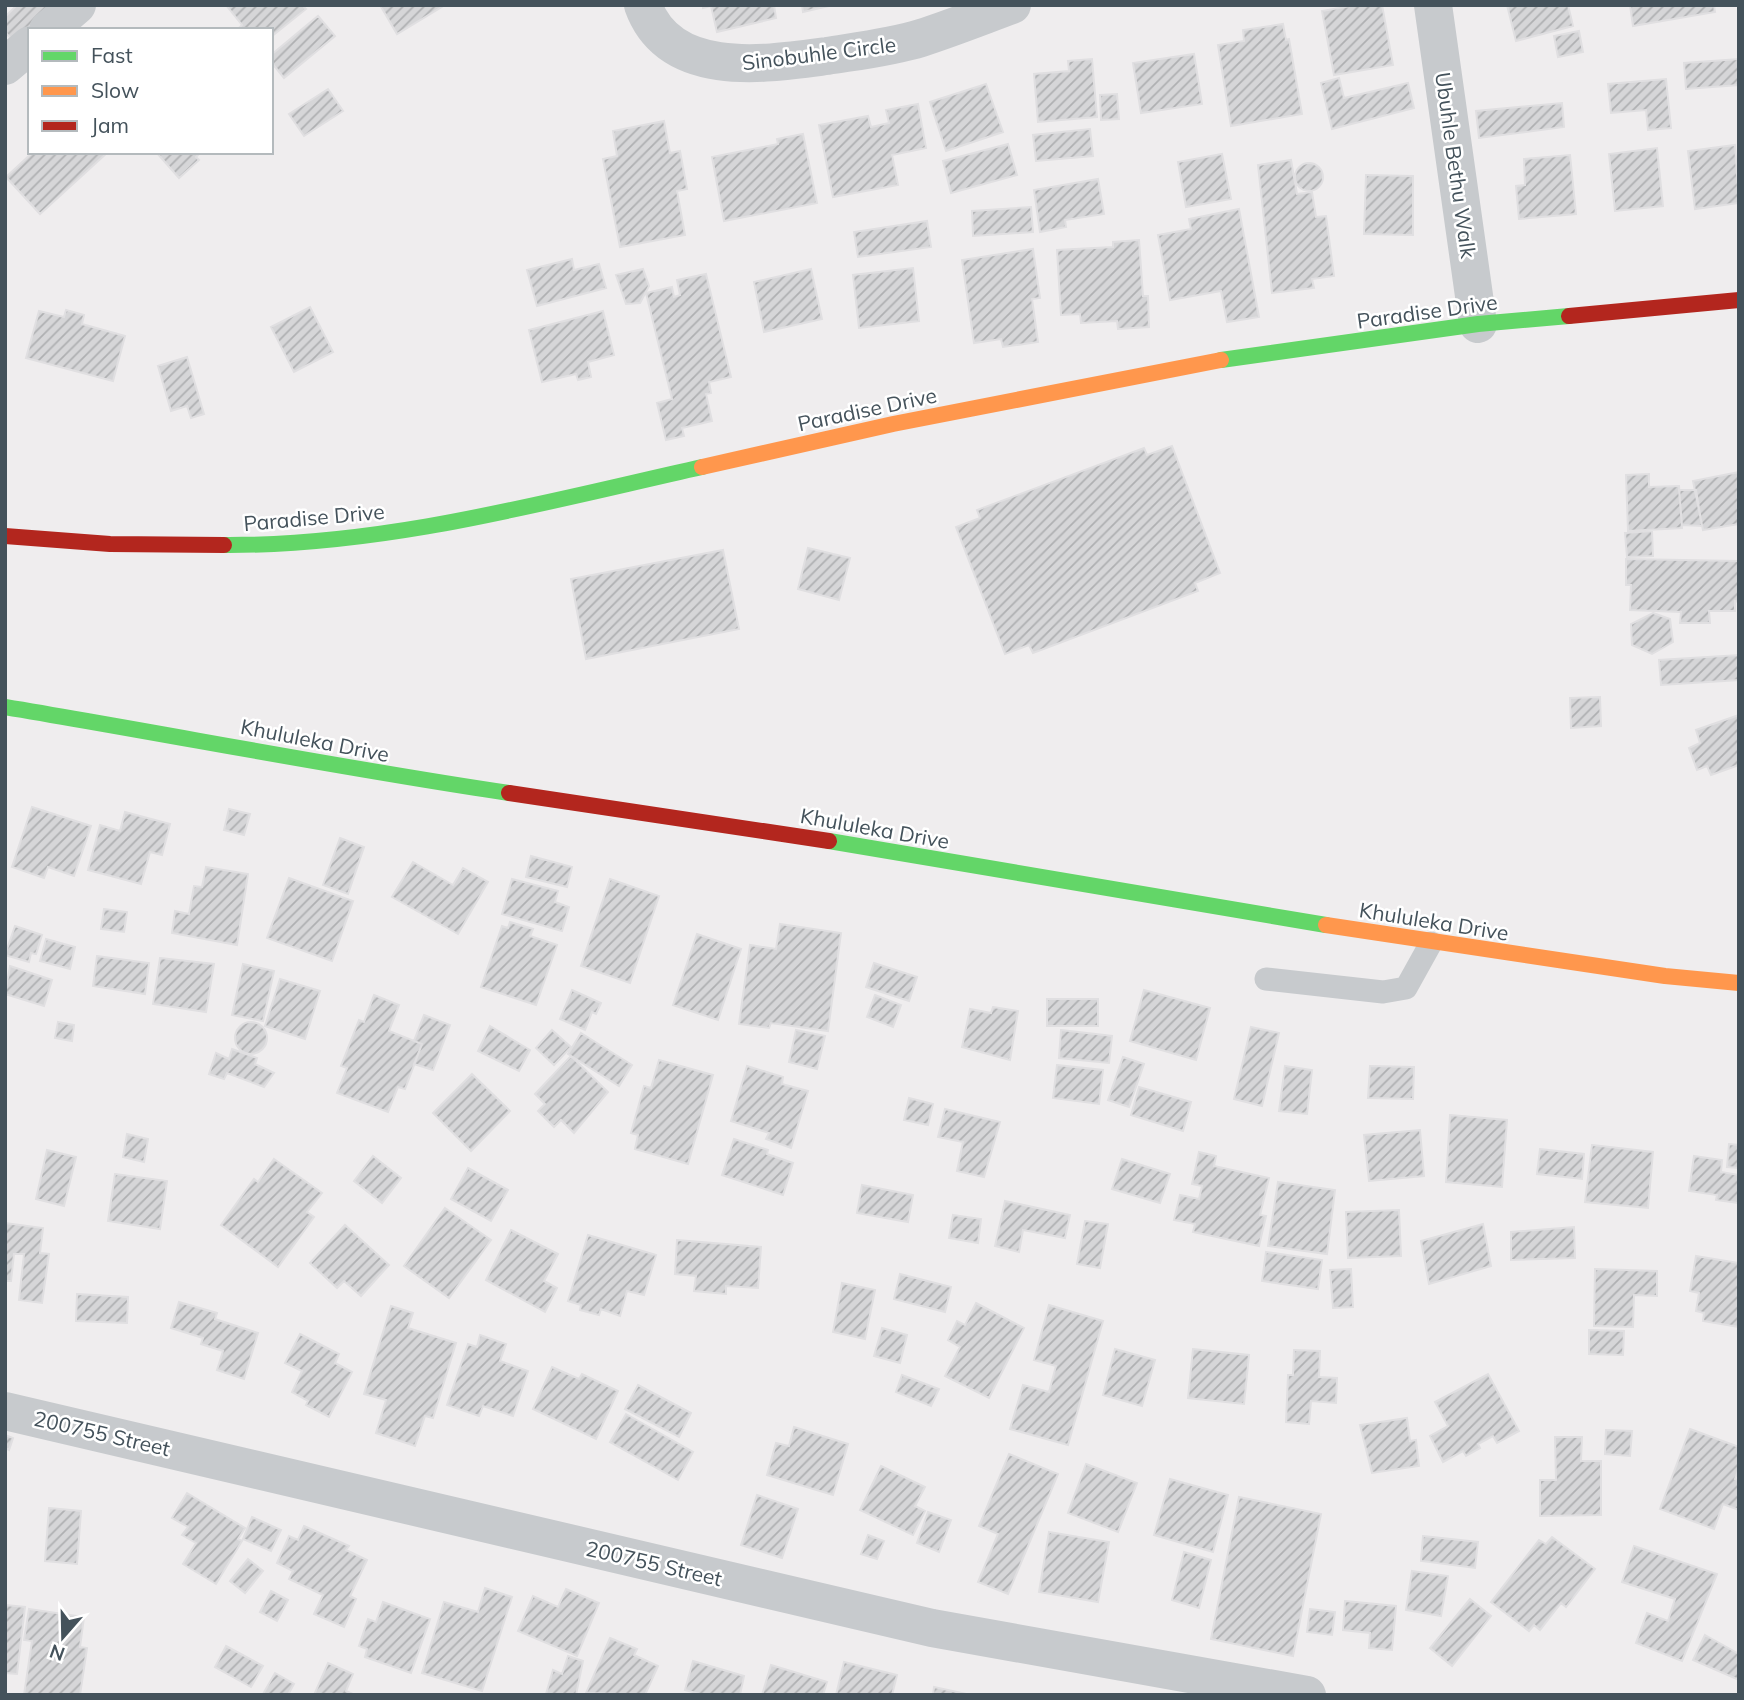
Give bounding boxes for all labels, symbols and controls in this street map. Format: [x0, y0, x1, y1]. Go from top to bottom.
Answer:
legend [28, 28, 273, 154]
street label: Sinobuhle Circle [741, 31, 897, 75]
text: Fast [91, 42, 133, 68]
street label: Ubuhle Bethu Walk [1430, 70, 1482, 260]
text: Slow [91, 77, 139, 103]
text: Jam [91, 112, 129, 138]
street label: Paradise Drive [1355, 288, 1499, 334]
street label: Paradise Drive [795, 382, 939, 436]
street label: Paradise Drive [242, 498, 386, 536]
street label: Khululeka Drive [239, 713, 391, 767]
street label: Khululeka Drive [798, 802, 952, 854]
street label: Khululeka Drive [1357, 896, 1511, 946]
street label: 200755 Street [31, 1405, 173, 1461]
street label: 200755 Street [583, 1535, 725, 1591]
north arrow [28, 1602, 98, 1672]
text: N [46, 1639, 68, 1667]

